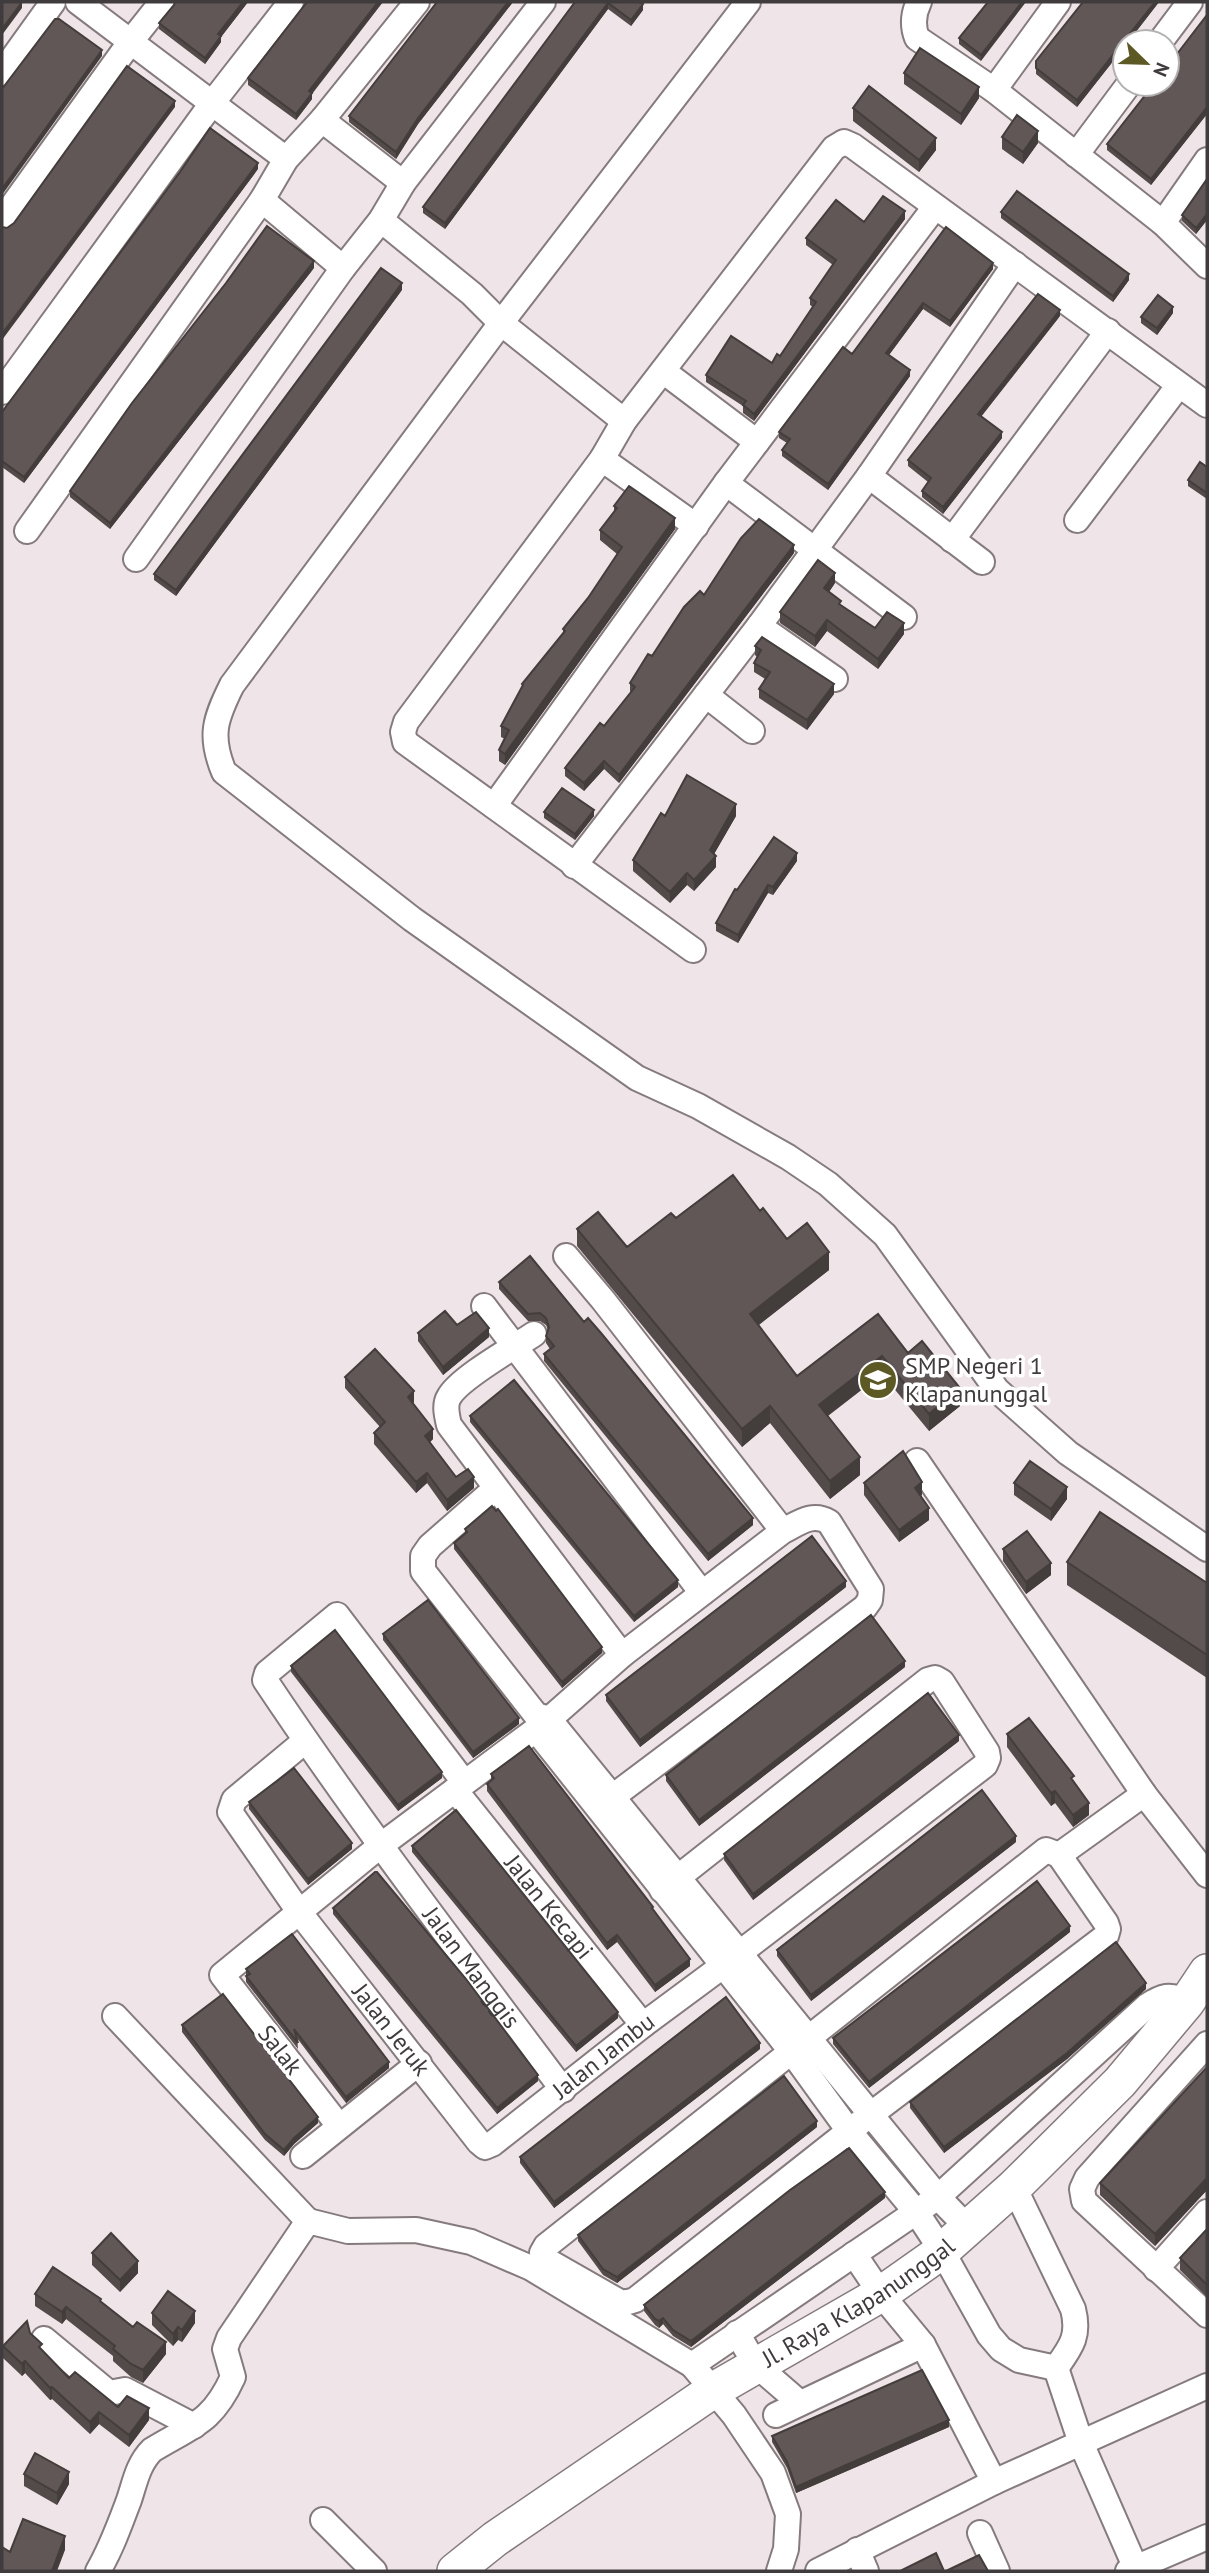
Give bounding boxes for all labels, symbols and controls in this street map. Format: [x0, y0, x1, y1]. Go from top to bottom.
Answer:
north arrow [1111, 28, 1181, 98]
text: N [1148, 59, 1175, 80]
place label: SMP Negeri 1 Klapanunggal [905, 1350, 1047, 1409]
school or university icon: SMP Negeri 1 Klapanunggal [857, 1359, 899, 1401]
street label: Jalan Kecapi [497, 1848, 600, 1965]
street label: Jalan Manggis [416, 1900, 527, 2034]
street label: Jalan Jeruk [345, 1976, 438, 2082]
street label: Jalan Jambu [545, 2006, 660, 2106]
street label: Salak [251, 2018, 310, 2081]
street label: Jl. Raya Klapanunggal [756, 2231, 961, 2374]

